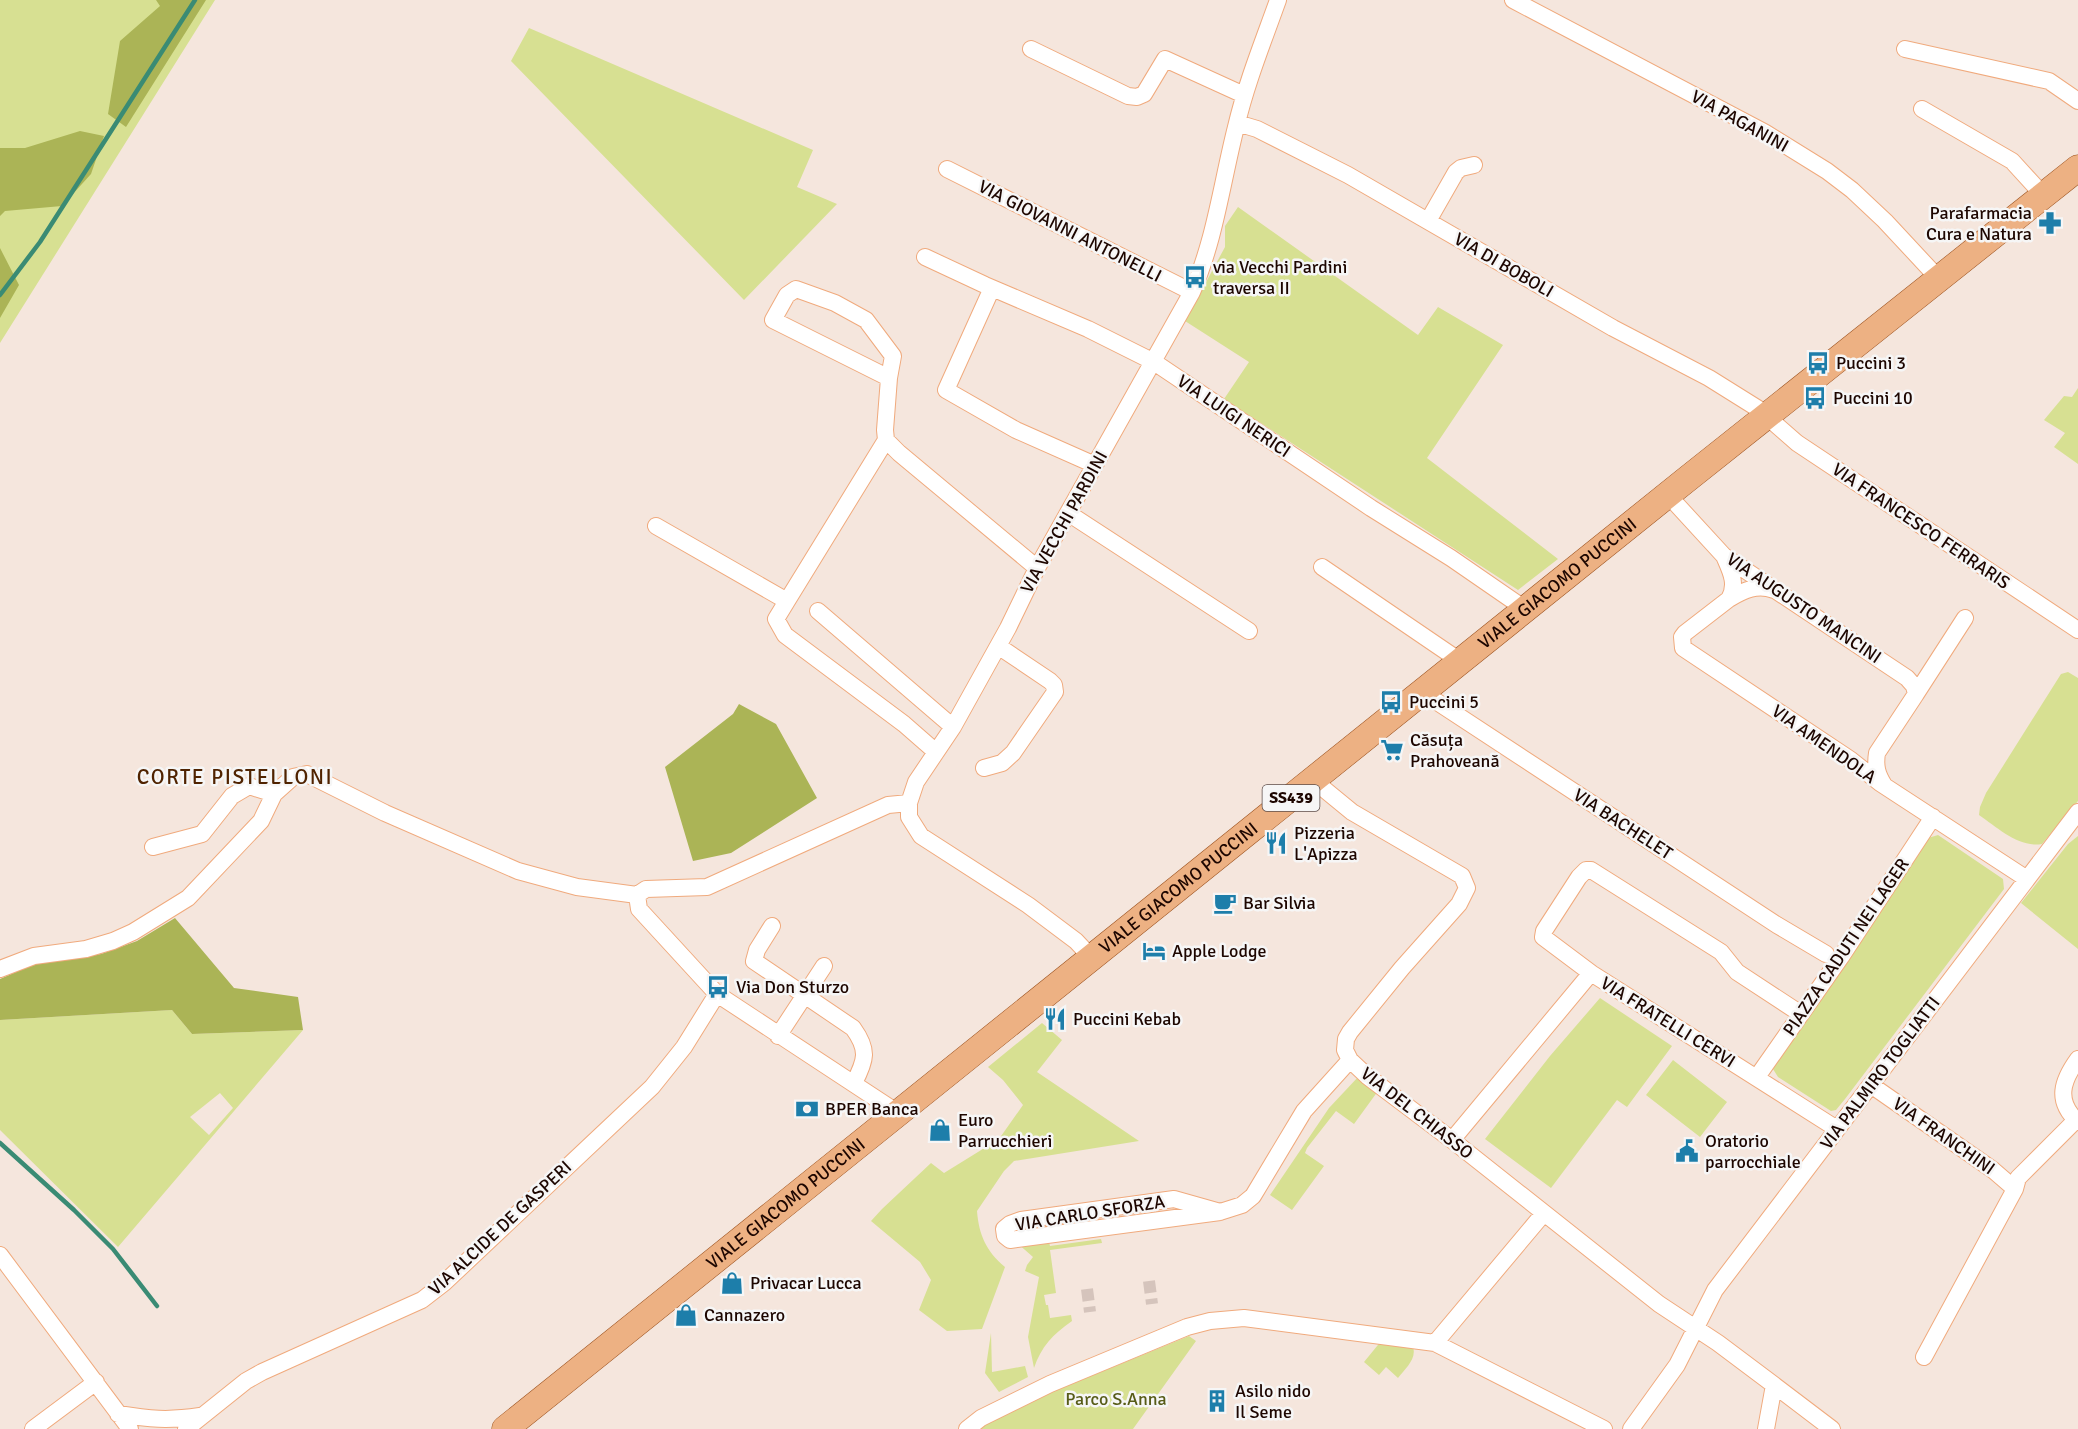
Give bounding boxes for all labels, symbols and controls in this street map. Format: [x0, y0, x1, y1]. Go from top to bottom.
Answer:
street label: VIA PAGANINI [1687, 85, 1793, 157]
street label: VIA GIOVANNI ANTONELLI [975, 175, 1165, 287]
place label: Parafarmacia Cura e Natura [1926, 202, 2032, 245]
pharmacy icon: Parafarmacia Cura e Natura [2037, 210, 2063, 236]
street label: VIA DI BOBOLI [1450, 228, 1558, 302]
place label: via Vecchi Pardini traversa II [1213, 256, 1347, 299]
bus stop icon: via Vecchi Pardini traversa II [1182, 264, 1208, 290]
bus stop icon: Puccini 3 [1805, 350, 1831, 376]
place label: Puccini 3 [1836, 352, 1906, 374]
street label: VIA LUIGI NERICI [1173, 370, 1295, 462]
bus stop icon: Puccini 10 [1802, 385, 1828, 411]
place label: Puccini 10 [1833, 387, 1913, 409]
street label: VIA VECCHI PARDINI [1016, 447, 1112, 597]
street label: VIA FRANCESCO FERRARIS [1828, 458, 2014, 594]
street label: VIALE GIACOMO PUCCINI [1474, 513, 1641, 654]
street label: VIA AUGUSTO MANCINI [1722, 548, 1886, 668]
bus stop icon: Puccini 5 [1378, 689, 1404, 715]
place label: Puccini 5 [1409, 691, 1479, 713]
street label: VIA AMENDOLA [1768, 700, 1880, 788]
place label: Căsuța Prahoveană [1410, 729, 1500, 772]
supermarket icon: Căsuța Prahoveană [1379, 737, 1405, 763]
district label: CORTE PISTELLONI [137, 764, 333, 790]
street label: VIA BACHELET [1569, 784, 1677, 864]
road number: SS439 [1262, 785, 1320, 811]
street label: VIALE GIACOMO PUCCINI [1095, 817, 1262, 958]
place label: Pizzeria L'Apizza [1294, 822, 1358, 865]
restaurant icon: Pizzeria L'Apizza [1263, 830, 1289, 856]
street label: PIAZZA CADUTI NEI LAGER [1778, 854, 1914, 1040]
cafe icon: Bar Silvia [1212, 890, 1238, 916]
place label: Bar Silvia [1243, 892, 1316, 914]
hotel icon: Apple Lodge [1141, 938, 1167, 964]
place label: Apple Lodge [1172, 940, 1267, 962]
street label: VIA FRATELLI CERVI [1597, 972, 1739, 1072]
bus stop icon: Via Don Sturzo [705, 974, 731, 1000]
place label: Via Don Sturzo [736, 976, 849, 998]
street label: VIA PALMIRO TOGLIATTI [1815, 992, 1945, 1154]
restaurant icon: Puccini Kebab [1042, 1006, 1068, 1032]
place label: Puccini Kebab [1073, 1008, 1181, 1030]
street label: VIA DEL CHIASSO [1356, 1062, 1478, 1164]
street label: VIA FRANCHINI [1889, 1093, 1999, 1179]
bank icon: BPER Banca [794, 1096, 820, 1122]
place label: BPER Banca [825, 1098, 919, 1120]
place label: Euro Parrucchieri [958, 1109, 1052, 1152]
shop icon: Euro Parrucchieri [927, 1117, 953, 1143]
place label: Oratorio parrocchiale [1705, 1130, 1801, 1173]
street label: VIALE GIACOMO PUCCINI [702, 1133, 869, 1274]
public building icon: Oratorio parrocchiale [1674, 1138, 1700, 1164]
street label: VIA ALCIDE DE GASPERI [424, 1156, 576, 1300]
street label: VIA CARLO SFORZA [1014, 1190, 1166, 1236]
shop icon: Privacar Lucca [719, 1270, 745, 1296]
place label: Privacar Lucca [750, 1272, 862, 1294]
shop icon: Cannazero [673, 1302, 699, 1328]
place label: Cannazero [704, 1304, 785, 1326]
place label: Asilo nido Il Seme [1235, 1380, 1311, 1423]
park label: Parco S.Anna [1065, 1388, 1167, 1410]
building icon: Asilo nido Il Seme [1204, 1388, 1230, 1414]

